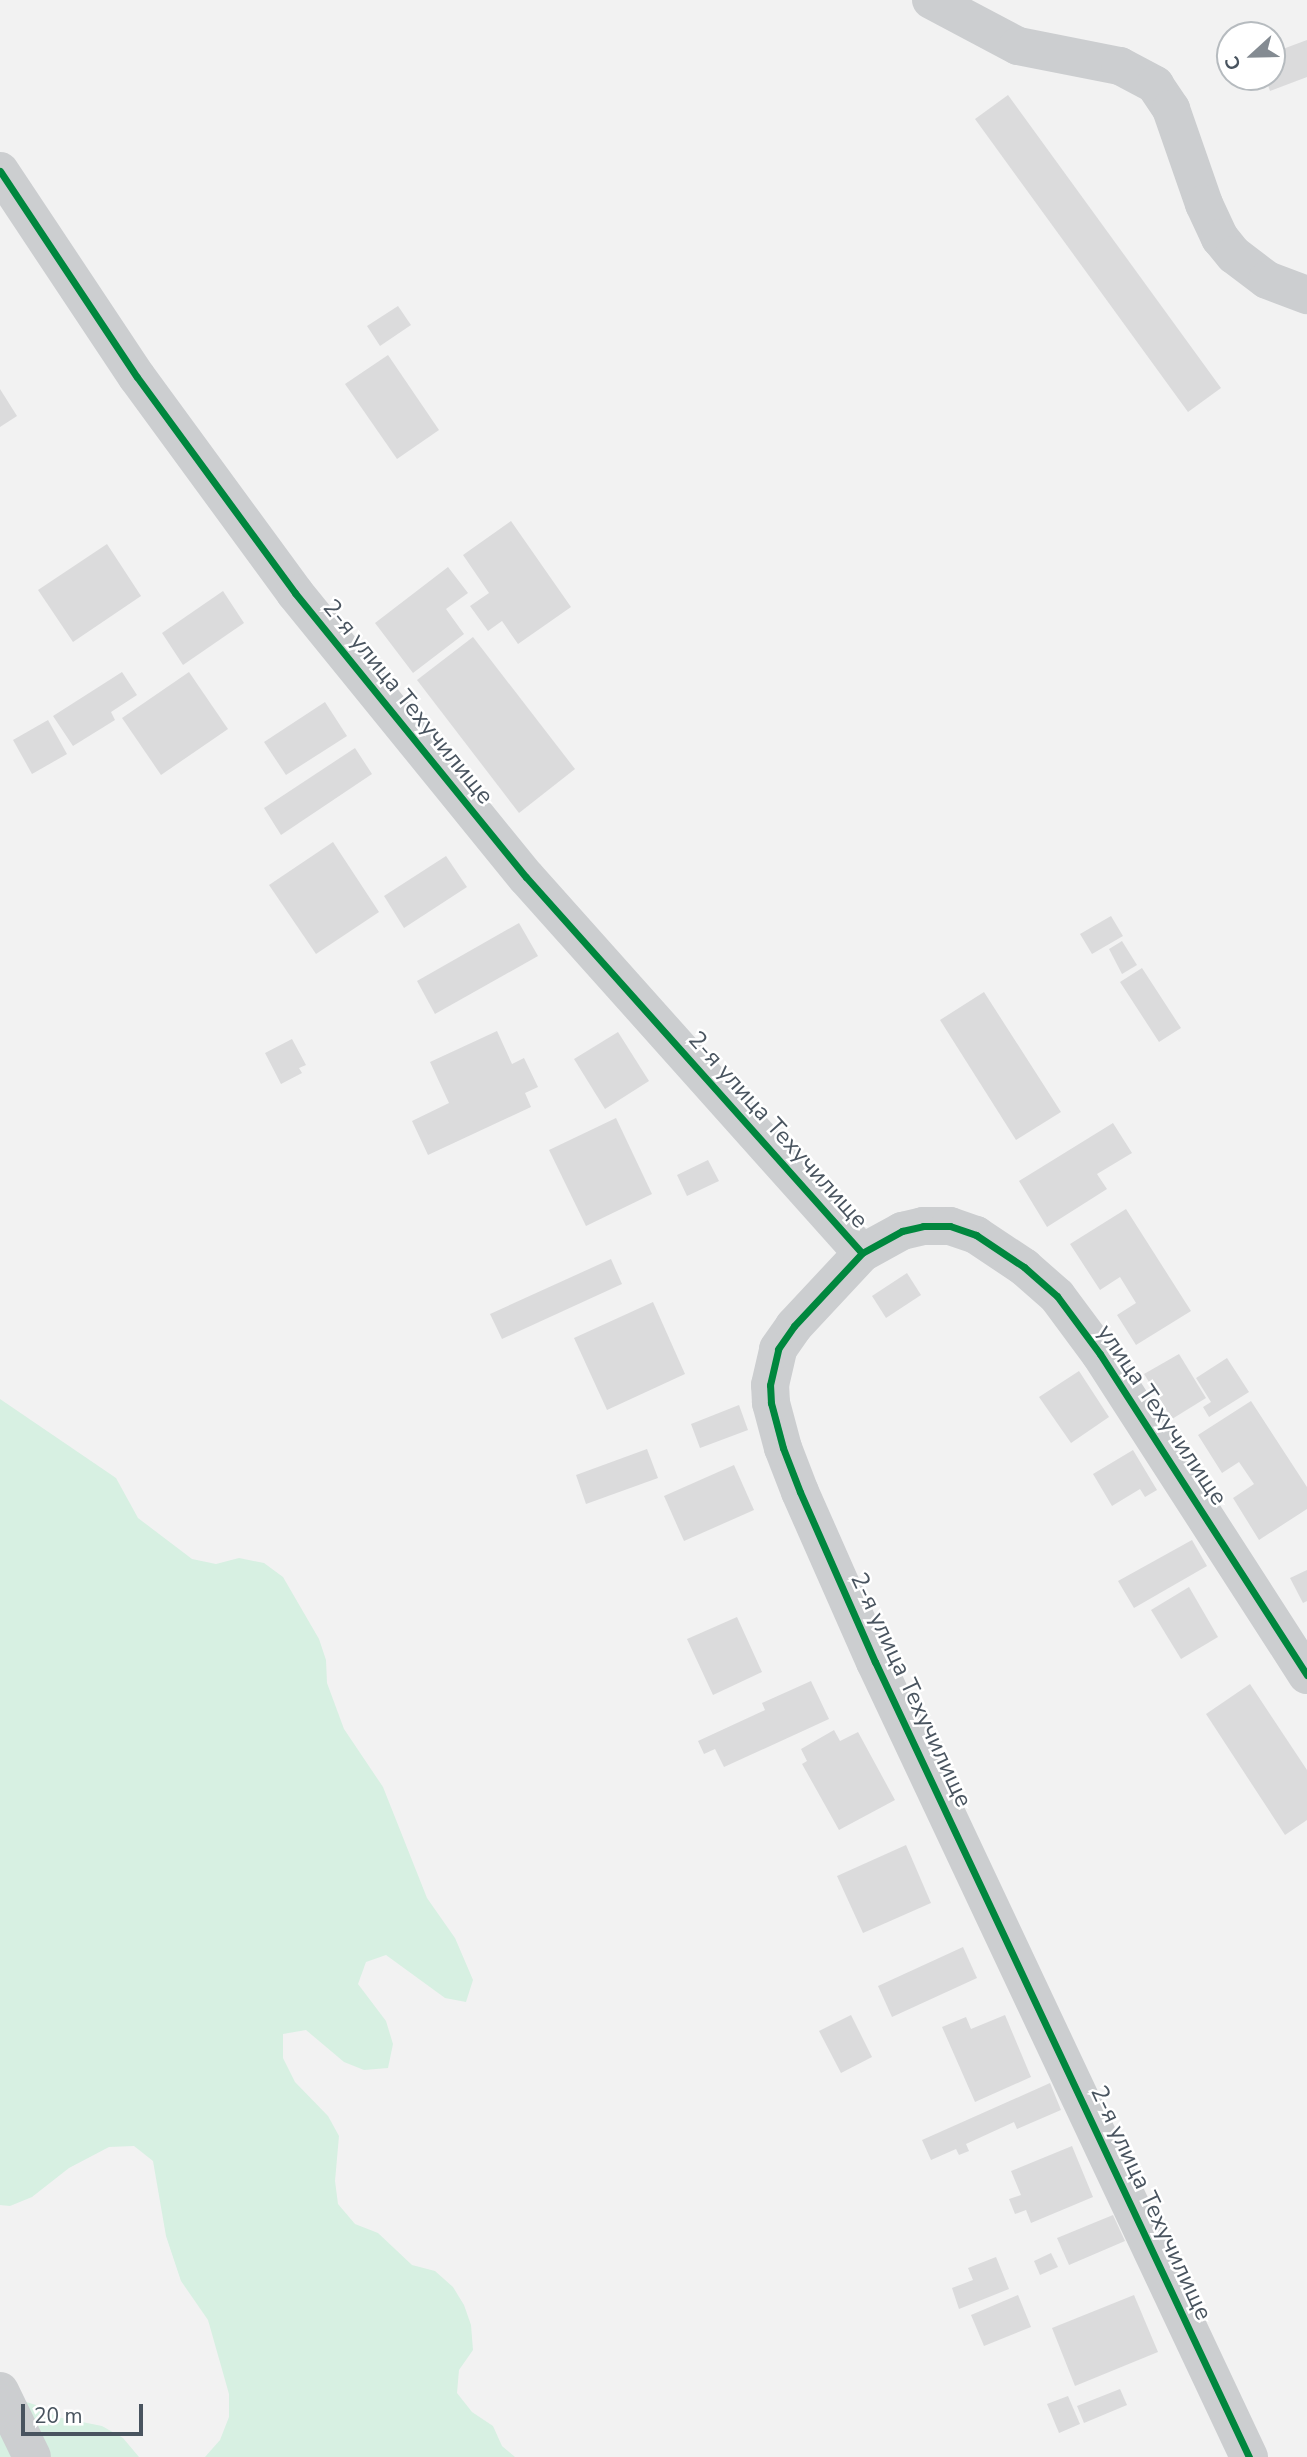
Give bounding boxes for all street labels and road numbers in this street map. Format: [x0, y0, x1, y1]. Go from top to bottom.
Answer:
street label: 2-я улица Техучилище [316, 594, 500, 810]
street label: 2-я улица Техучилище [682, 1026, 874, 1234]
street label: улица Техучилище [1091, 1319, 1233, 1511]
street label: 2-я улица Техучилище [844, 1568, 978, 1812]
street label: 2-я улица Техучилище [1084, 2081, 1218, 2325]

